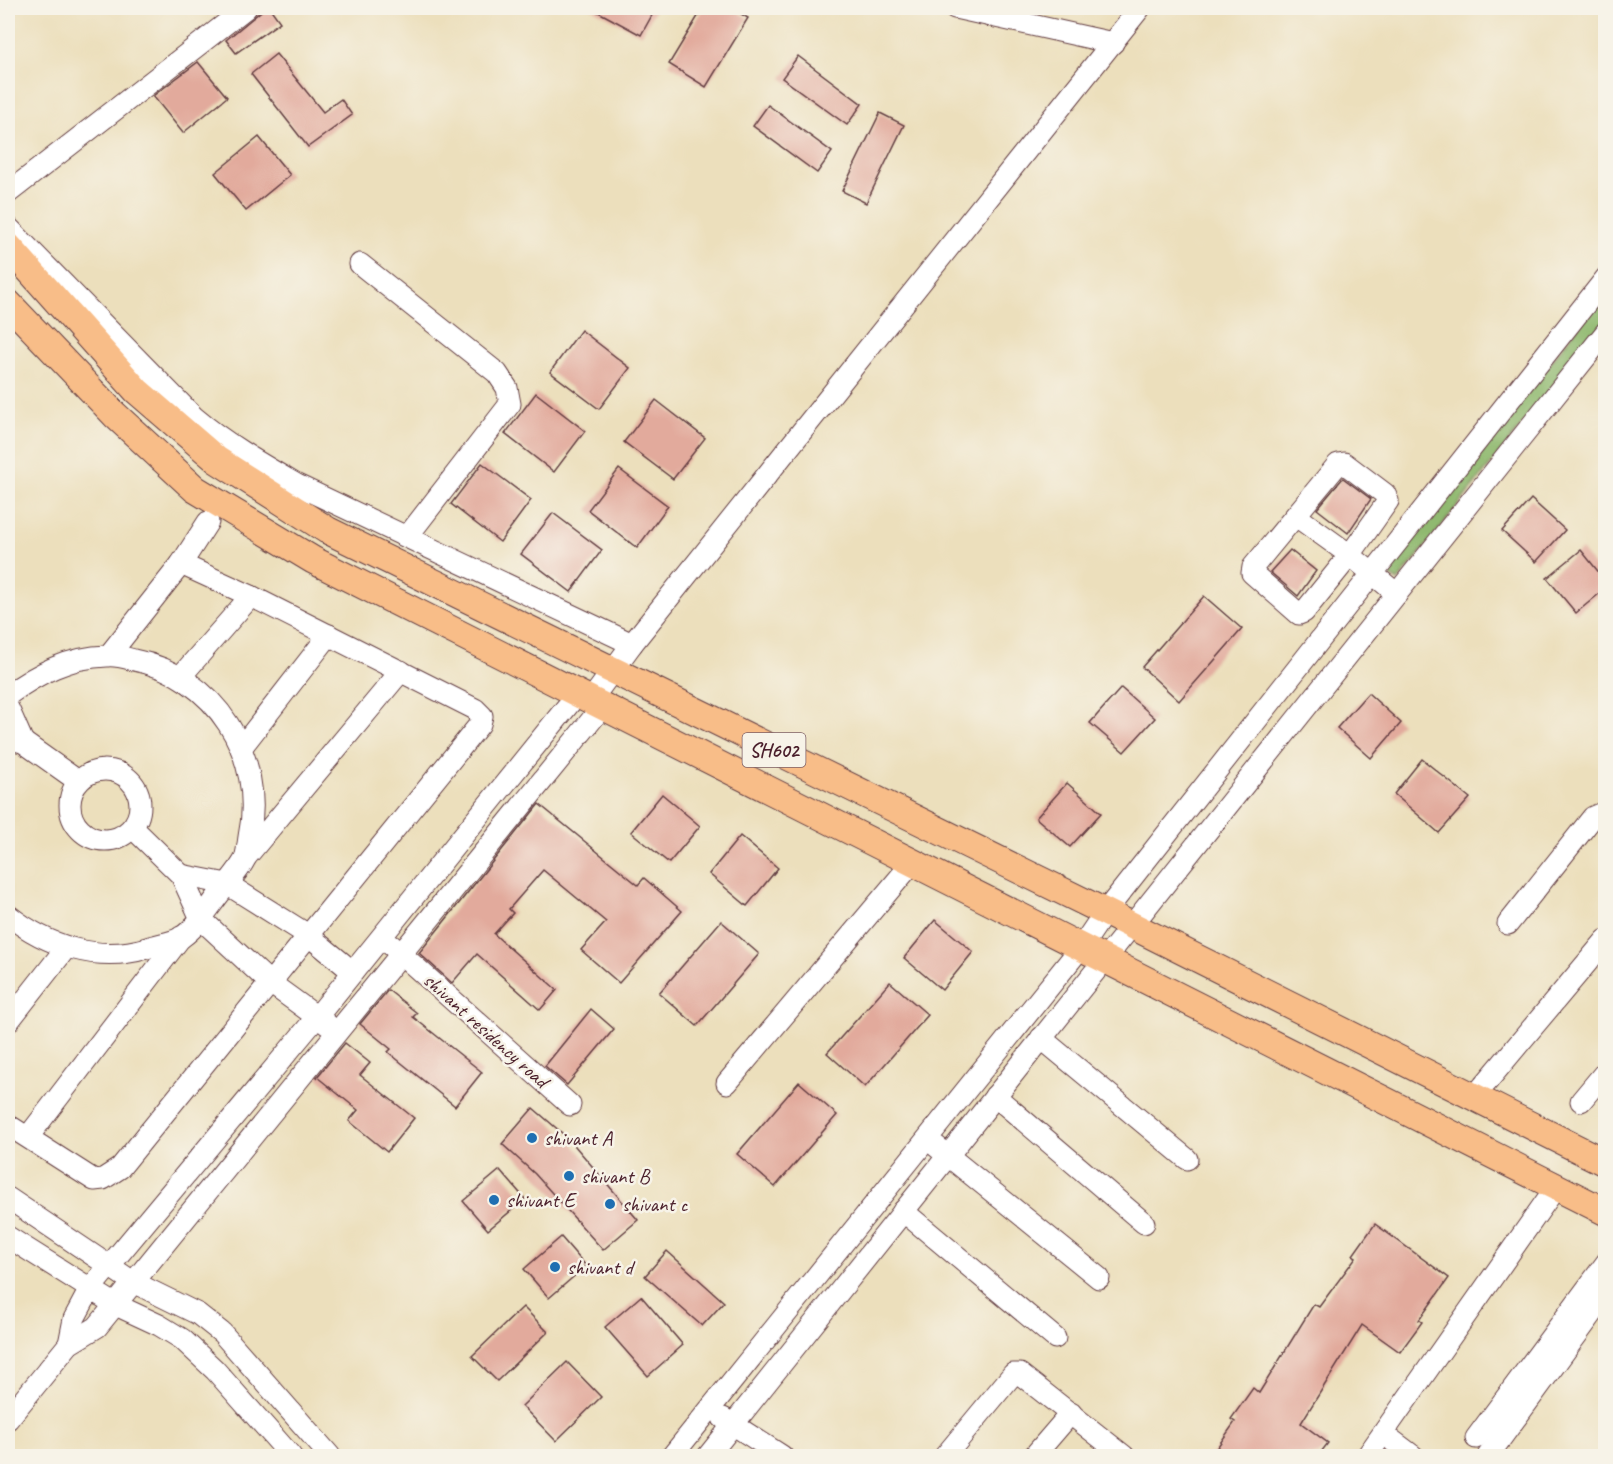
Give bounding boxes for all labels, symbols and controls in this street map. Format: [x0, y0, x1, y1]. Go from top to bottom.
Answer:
road number: SH602 [742, 733, 806, 767]
street label: shivant residency road [418, 967, 557, 1096]
place label: shivant A [544, 1125, 613, 1151]
marker: shivant A [525, 1131, 539, 1145]
place label: shivant B [581, 1163, 651, 1189]
marker: shivant B [562, 1169, 576, 1183]
place label: shivant E [506, 1187, 577, 1213]
place label: shivant c [622, 1191, 688, 1217]
marker: shivant E [487, 1193, 501, 1207]
marker: shivant c [603, 1197, 617, 1211]
place label: shivant d [567, 1254, 635, 1280]
marker: shivant d [548, 1260, 562, 1274]

